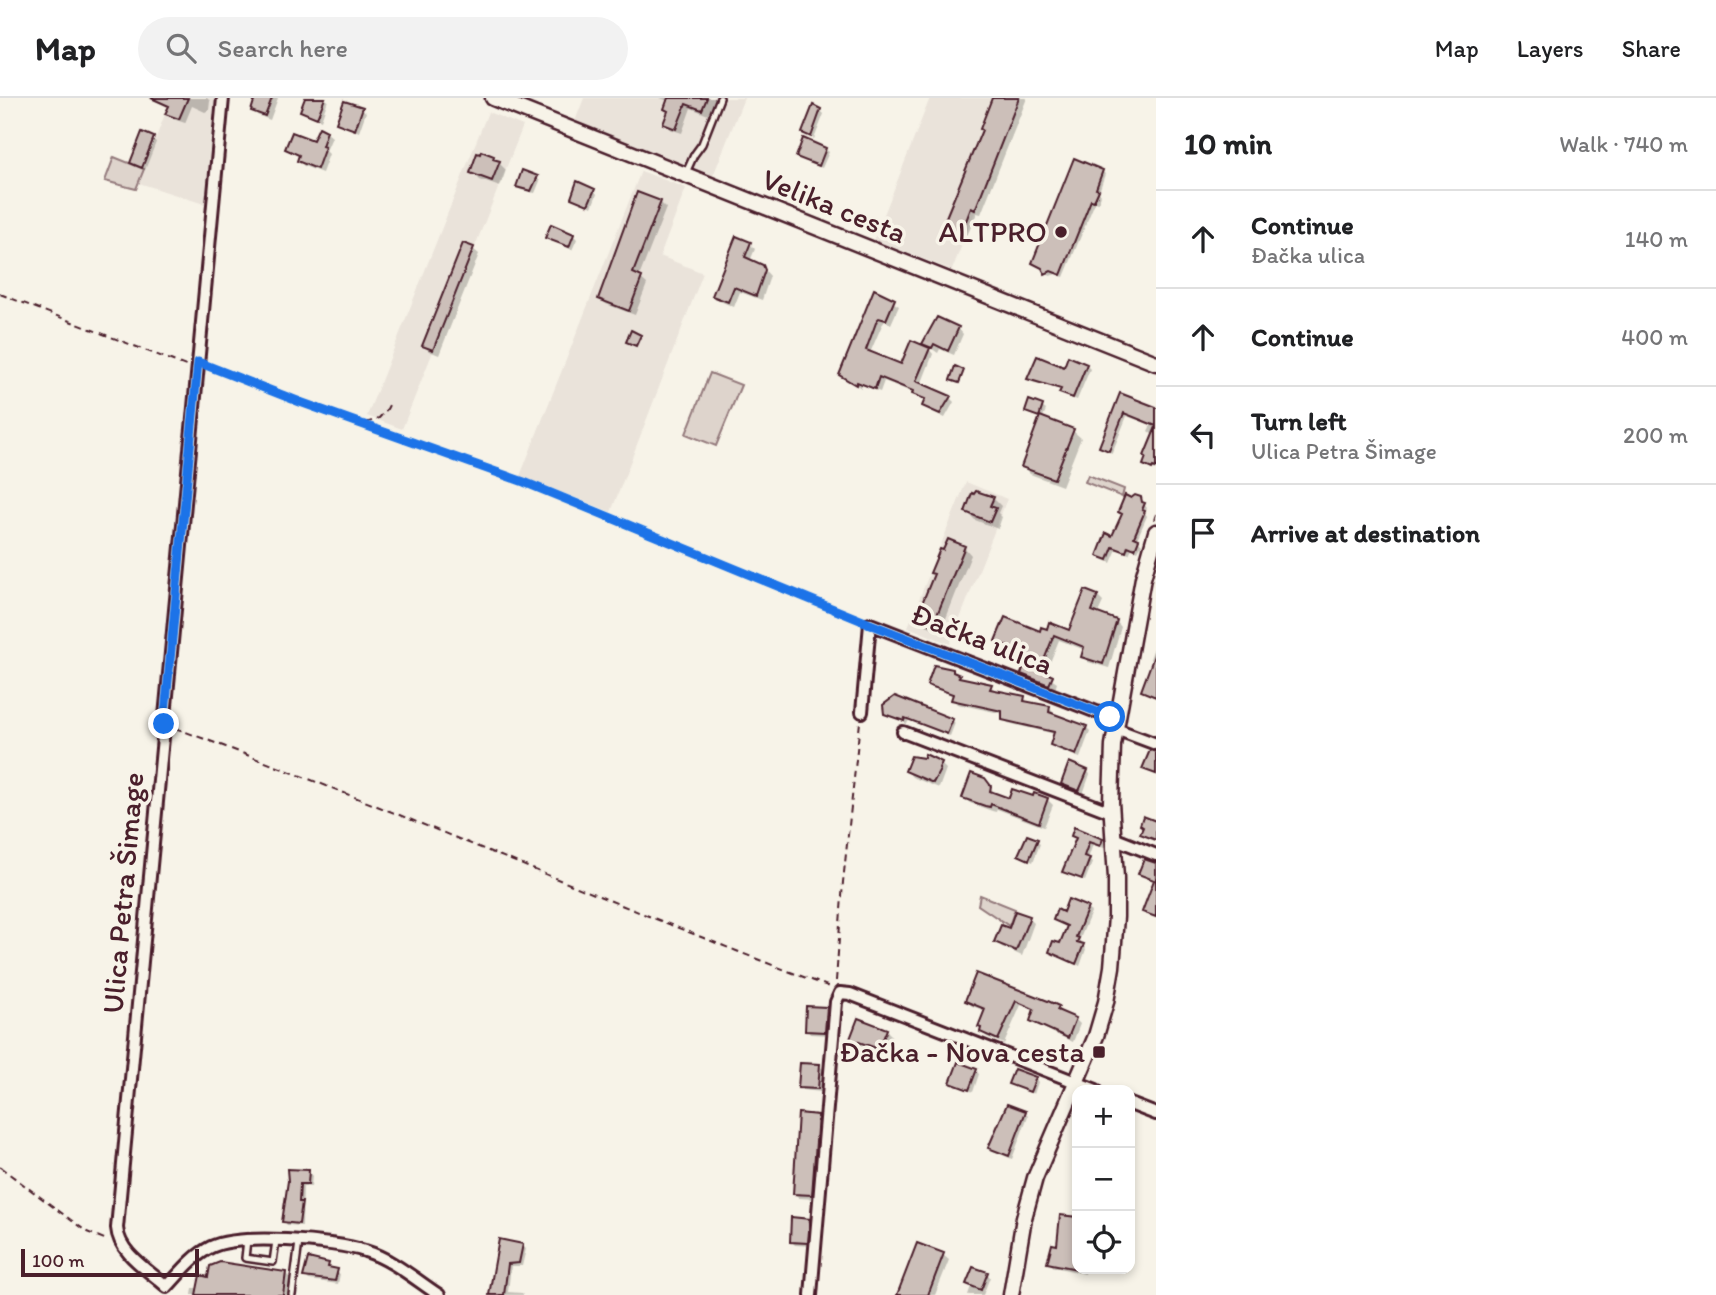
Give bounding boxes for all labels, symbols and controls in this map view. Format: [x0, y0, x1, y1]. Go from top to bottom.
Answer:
search box [138, 17, 628, 80]
text: Map [35, 29, 96, 68]
icon: search [162, 29, 200, 67]
text: Search here [218, 32, 348, 64]
text: Map [1435, 34, 1479, 63]
text: Layers [1517, 34, 1584, 63]
text: Share [1622, 34, 1681, 63]
text: 10 min [1184, 125, 1272, 162]
text: Walk · 740 m [1559, 130, 1688, 158]
street label: Velika cesta [757, 160, 912, 251]
text: Continue [1251, 209, 1354, 241]
place label: ALTPRO [938, 213, 1047, 250]
icon: ahead [1184, 220, 1222, 258]
marker: ALTPRO [1053, 224, 1069, 240]
text: 140 m [1625, 225, 1688, 253]
text: Đačka ulica [1251, 241, 1365, 269]
icon: ahead [1184, 318, 1222, 356]
text: Continue [1251, 321, 1354, 353]
text: 400 m [1621, 323, 1688, 351]
text: Turn left [1251, 405, 1347, 437]
icon: left [1184, 416, 1222, 454]
text: 200 m [1623, 421, 1688, 449]
text: Ulica Petra Šimage [1251, 437, 1437, 465]
icon: arrive [1184, 514, 1222, 552]
text: Arrive at destination [1251, 517, 1480, 549]
street label: Đačka ulica [906, 595, 1058, 683]
route start [1094, 701, 1125, 732]
route end [148, 708, 179, 739]
street label: Ulica Petra Šimage [94, 771, 151, 1015]
place label: Đačka - Nova cesta [839, 1033, 1085, 1070]
marker: Đačka - Nova cesta [1091, 1044, 1107, 1060]
map controls [1072, 1085, 1135, 1274]
button: + [1072, 1085, 1135, 1148]
button: − [1072, 1148, 1135, 1211]
button: locate [1072, 1211, 1135, 1274]
scale bar [21, 1246, 200, 1278]
text: 100 m [32, 1249, 84, 1272]

